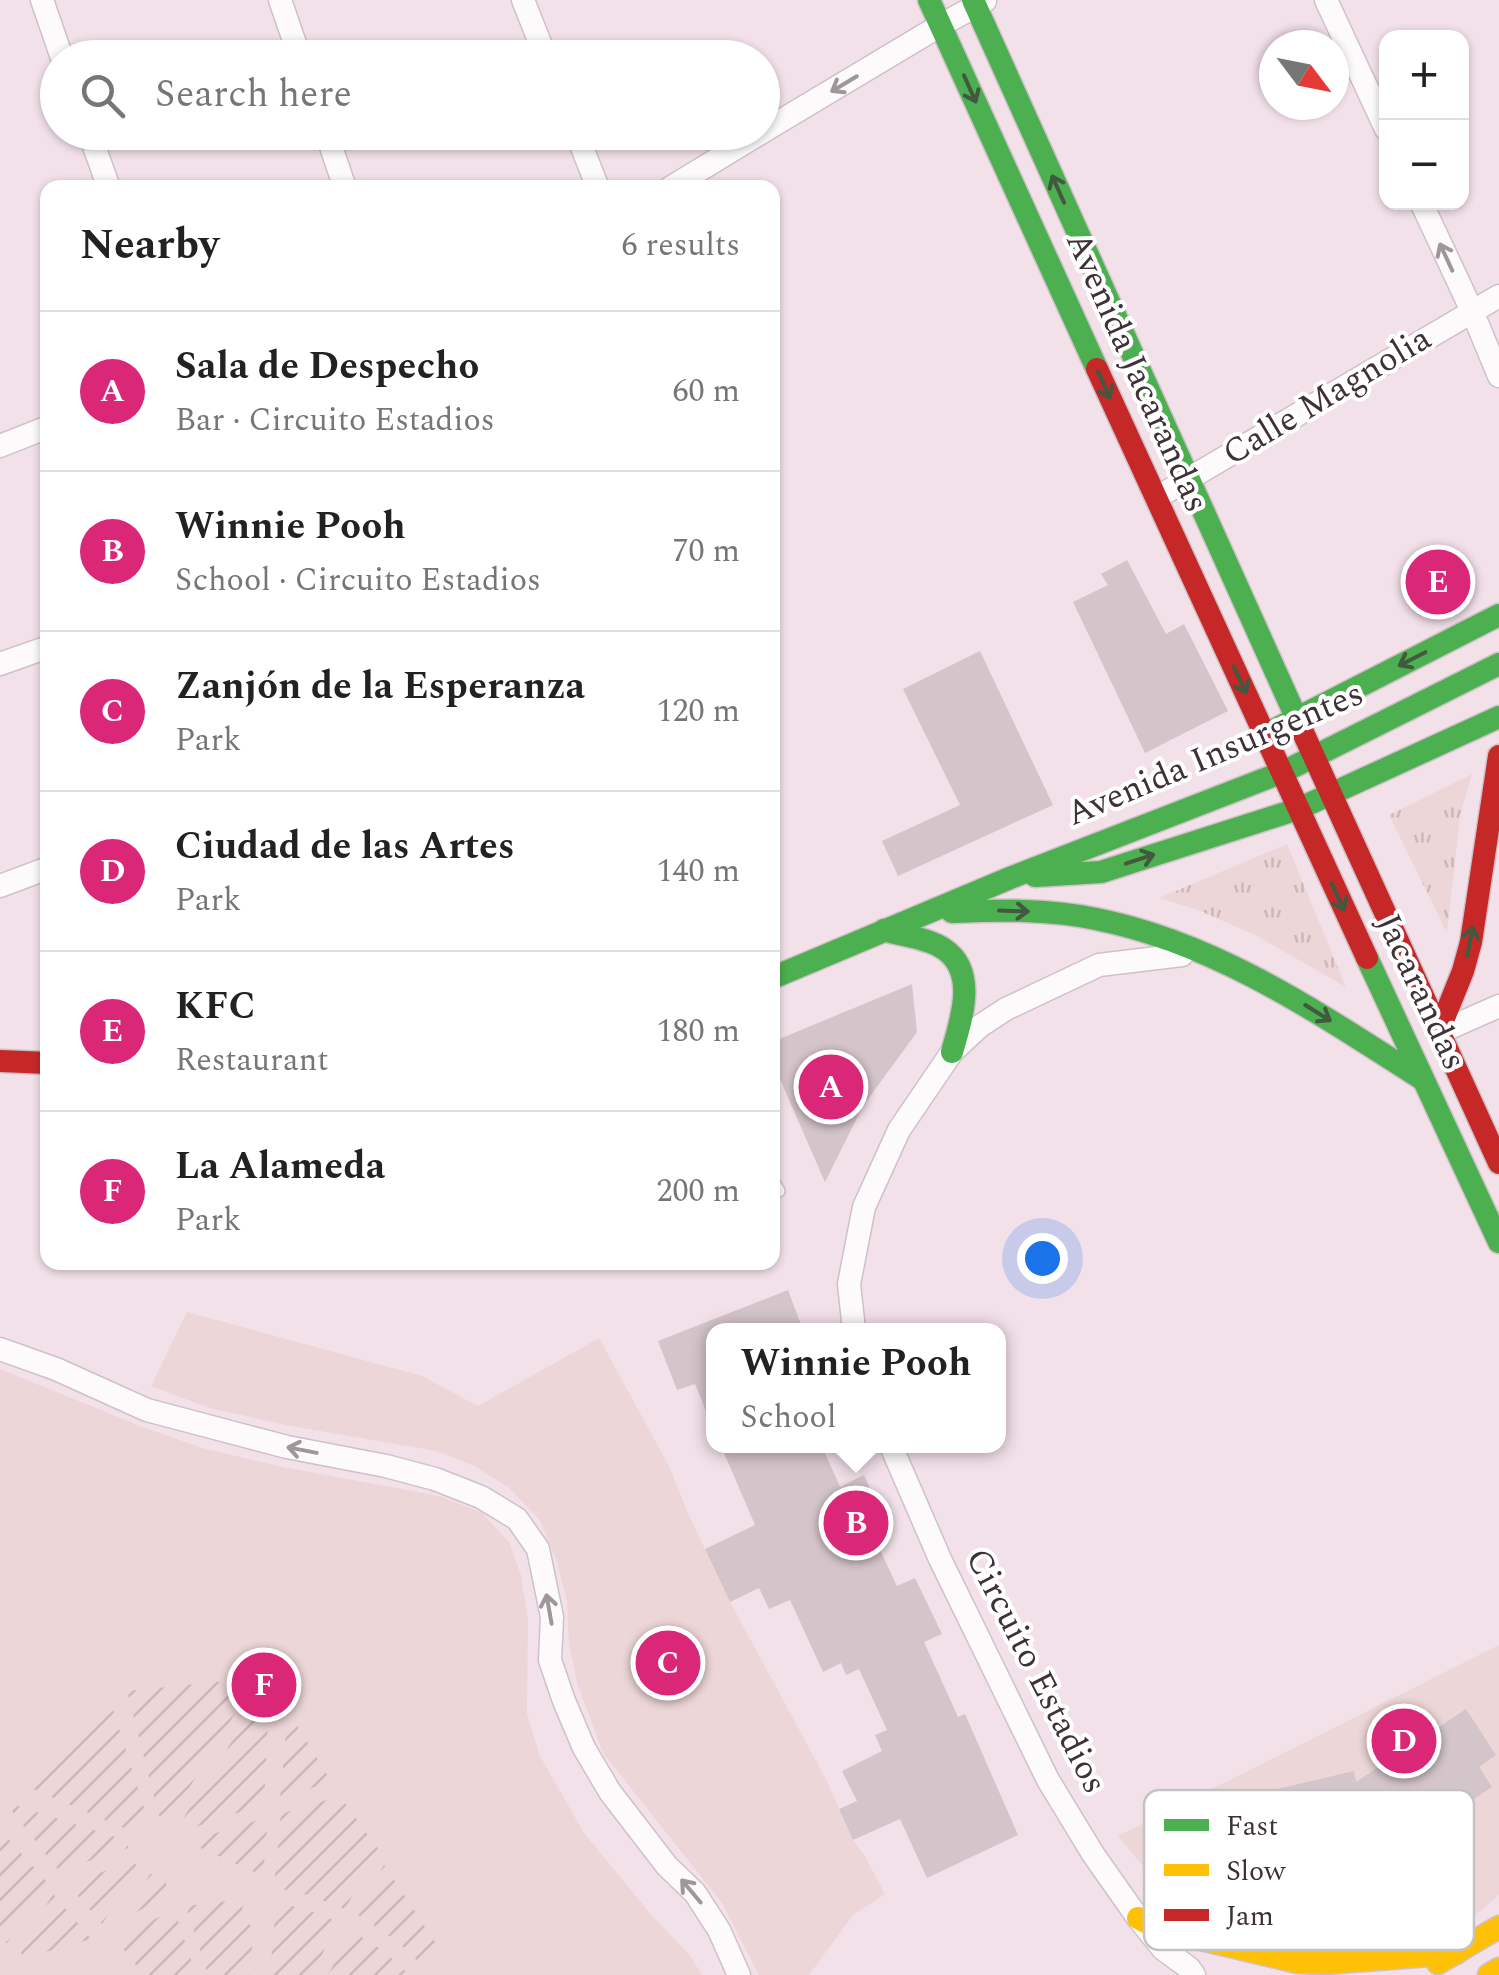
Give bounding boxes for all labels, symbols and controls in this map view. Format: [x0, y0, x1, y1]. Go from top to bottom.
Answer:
north arrow [1259, 30, 1349, 120]
map controls [1379, 30, 1469, 210]
button: + [1379, 30, 1469, 120]
search box [40, 40, 780, 150]
text: Search here [155, 66, 352, 124]
icon: search [75, 68, 130, 123]
one-way arrow [962, 73, 980, 104]
one-way arrow [830, 74, 859, 94]
button: − [1379, 120, 1469, 210]
one-way arrow [1048, 174, 1066, 205]
text: Nearby [80, 214, 219, 277]
text: 6 results [621, 221, 740, 270]
street label: Avenida Jacarandas [1051, 223, 1223, 521]
one-way arrow [1436, 243, 1455, 273]
street label: Calle Magnolia [1212, 313, 1442, 479]
text: Sala de Despecho [175, 338, 479, 396]
text: A [100, 367, 125, 416]
text: 60 m [672, 367, 740, 416]
one-way arrow [1096, 369, 1114, 400]
text: Bar · Circuito Estadios [175, 396, 495, 445]
text: Winnie Pooh [175, 498, 406, 556]
text: B [101, 527, 124, 576]
text: 70 m [672, 527, 740, 576]
pin: E [1406, 544, 1470, 620]
text: School · Circuito Estadios [175, 556, 541, 605]
one-way arrow [1398, 650, 1427, 669]
text: Zanjón de la Esperanza [175, 658, 585, 716]
one-way arrow [1232, 664, 1251, 694]
street label: Avenida Insurgentes [1058, 667, 1372, 841]
text: C [101, 687, 124, 736]
text: 120 m [656, 687, 740, 736]
text: Park [175, 716, 241, 765]
text: Ciudad de las Artes [175, 818, 515, 876]
text: D [100, 847, 125, 896]
text: 140 m [656, 847, 740, 896]
one-way arrow [1124, 849, 1156, 867]
text: Park [175, 876, 241, 925]
one-way arrow [1330, 882, 1349, 912]
one-way arrow [998, 901, 1030, 920]
street label: Jacarandas [1362, 905, 1480, 1079]
one-way arrow [1461, 926, 1480, 958]
text: KFC [175, 978, 255, 1036]
one-way arrow [1303, 1003, 1332, 1024]
text: E [102, 1007, 123, 1056]
text: 180 m [656, 1007, 740, 1056]
text: Restaurant [175, 1036, 329, 1085]
pin: A [798, 1050, 864, 1124]
text: La Alameda [175, 1138, 385, 1196]
text: F [102, 1167, 123, 1216]
text: 200 m [656, 1167, 740, 1216]
text: Park [175, 1196, 241, 1245]
your location [1017, 1233, 1068, 1284]
popup [706, 1323, 1006, 1453]
text: Winnie Pooh [741, 1335, 971, 1393]
text: School [741, 1393, 836, 1442]
one-way arrow [287, 1439, 319, 1458]
pin: B [824, 1486, 888, 1560]
street label: Circuito Estadios [951, 1539, 1121, 1803]
one-way arrow [539, 1593, 557, 1626]
pin: C [636, 1626, 700, 1700]
pin: F [232, 1648, 296, 1722]
pin: D [1372, 1704, 1436, 1778]
legend [1144, 1790, 1474, 1950]
text: Fast [1226, 1805, 1278, 1848]
text: Slow [1226, 1850, 1286, 1893]
one-way arrow [679, 1879, 702, 1904]
text: Jam [1226, 1895, 1274, 1938]

